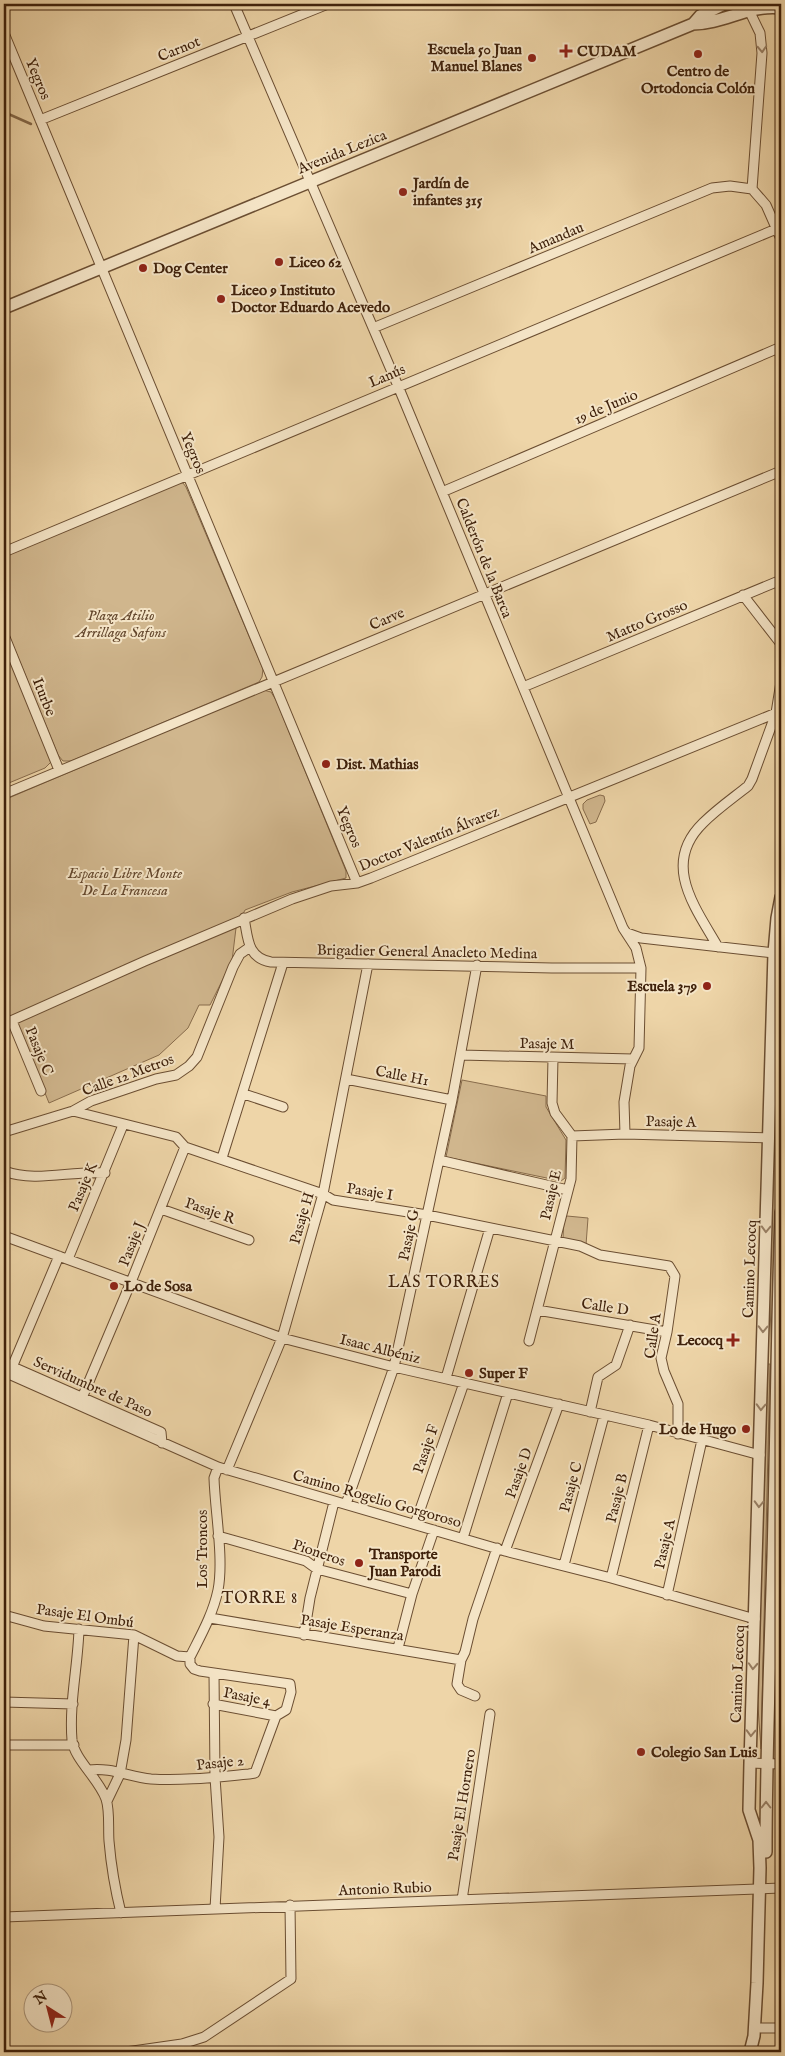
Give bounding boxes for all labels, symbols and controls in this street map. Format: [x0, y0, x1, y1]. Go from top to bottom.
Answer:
street label: Carnot [155, 32, 203, 66]
place label: Escuela 50 Juan Manuel Blanes [427, 40, 523, 76]
place label: CUDAM [577, 42, 636, 61]
marker: CUDAM [559, 44, 573, 58]
one-way arrow [756, 45, 767, 53]
marker: Centro de Ortodoncia Colón [692, 48, 704, 60]
marker: Escuela 50 Juan Manuel Blanes [526, 52, 538, 64]
street label: Yegros [21, 55, 55, 103]
place label: Centro de Ortodoncia Colón [641, 62, 755, 98]
street label: Avenida Lezica [294, 125, 390, 179]
place label: Jardín de infantes 315 [411, 174, 483, 210]
marker: Jardín de infantes 315 [397, 186, 409, 198]
street label: Amandau [524, 218, 587, 259]
place label: Liceo 62 [289, 253, 342, 272]
marker: Liceo 62 [273, 256, 285, 268]
place label: Dog Center [153, 259, 228, 278]
marker: Dog Center [137, 262, 149, 274]
place label: Liceo 9 Instituto Doctor Eduardo Acevedo [231, 281, 390, 317]
marker: Liceo 9 Instituto Doctor Eduardo Acevedo [215, 293, 227, 305]
street label: Lanús [366, 360, 408, 392]
street label: 19 de Junio [571, 385, 641, 429]
street label: Yegros [176, 429, 210, 477]
street label: Calderón de la Barca [451, 495, 517, 621]
street label: Matto Grosso [604, 595, 690, 647]
street label: Carve [367, 603, 407, 635]
park label: Plaza Atilio Arrillaga Safons [74, 606, 167, 643]
street label: Iturbe [28, 675, 60, 719]
place label: Dist. Mathias [336, 755, 419, 774]
marker: Dist. Mathias [320, 758, 332, 770]
street label: Doctor Valentín Álvarez [356, 802, 502, 876]
street label: Yegros [332, 803, 366, 851]
park label: Espacio Libre Monte De La Francesa [67, 864, 182, 900]
street label: Brigadier General Anacleto Medina [317, 941, 538, 963]
place label: Escuela 379 [627, 977, 697, 996]
marker: Escuela 379 [701, 980, 713, 992]
street label: Pasaje C [21, 1024, 58, 1079]
street label: Pasaje M [520, 1034, 574, 1054]
street label: Calle 12 Metros [80, 1050, 176, 1100]
street label: Calle H1 [374, 1062, 430, 1090]
street label: Pasaje A [646, 1112, 697, 1132]
street label: Pasaje K [64, 1160, 102, 1214]
street label: Pasaje E [536, 1168, 566, 1222]
street label: Pasaje I [345, 1179, 395, 1205]
street label: Pasaje H [286, 1190, 319, 1246]
street label: Pasaje R [182, 1194, 238, 1229]
street label: Pasaje G [394, 1207, 424, 1263]
street label: Pasaje J [114, 1219, 150, 1269]
street label: Camino Lecocq [739, 1219, 761, 1318]
one-way arrow [761, 1225, 771, 1233]
district label: LAS TORRES [388, 1273, 500, 1293]
place label: Lo de Sosa [124, 1277, 192, 1296]
marker: Lo de Sosa [108, 1280, 120, 1292]
street label: Calle D [580, 1294, 630, 1320]
street label: Calle A [640, 1311, 666, 1360]
one-way arrow [758, 1325, 768, 1333]
street label: Isaac Albéniz [338, 1330, 422, 1368]
place label: Lecocq [677, 1331, 724, 1350]
marker: Lecocq [727, 1334, 739, 1346]
street label: Servidumbre de Paso [31, 1352, 155, 1422]
place label: Super F [479, 1364, 528, 1383]
marker: Super F [463, 1367, 475, 1379]
one-way arrow [756, 1404, 766, 1411]
place label: Lo de Hugo [659, 1420, 736, 1439]
street label: Pasaje F [409, 1422, 443, 1476]
marker: Lo de Hugo [740, 1423, 752, 1435]
street label: Pasaje D [501, 1445, 537, 1501]
street label: Pasaje C [555, 1460, 587, 1514]
street label: Camino Rogelio Gorgoroso [290, 1466, 464, 1532]
street label: Pasaje B [602, 1471, 632, 1525]
one-way arrow [753, 1500, 764, 1508]
street label: Los Troncos [193, 1510, 212, 1588]
street label: Pasaje A [650, 1516, 680, 1571]
street label: Pioneros [290, 1535, 348, 1571]
place label: Transporte Juan Parodi [367, 1545, 441, 1581]
marker: Transporte Juan Parodi [353, 1557, 365, 1569]
district label: TORRE 8 [222, 1589, 298, 1609]
street label: Pasaje El Ombú [35, 1600, 135, 1632]
street label: Pasaje Esperanza [299, 1610, 406, 1646]
street label: Camino Lecocq [727, 1624, 749, 1723]
one-way arrow [748, 1663, 759, 1671]
street label: Pasaje 4 [222, 1683, 273, 1711]
one-way arrow [745, 1729, 756, 1737]
place label: Colegio San Luis [651, 1743, 758, 1762]
marker: Colegio San Luis [635, 1746, 647, 1758]
street label: Pasaje El Hornero [444, 1748, 480, 1862]
street label: Pasaje 2 [195, 1751, 245, 1775]
one-way arrow [761, 1801, 771, 1808]
street label: Antonio Rubio [337, 1878, 432, 1900]
north arrow [22, 1984, 72, 2034]
text: N [30, 1987, 51, 2010]

